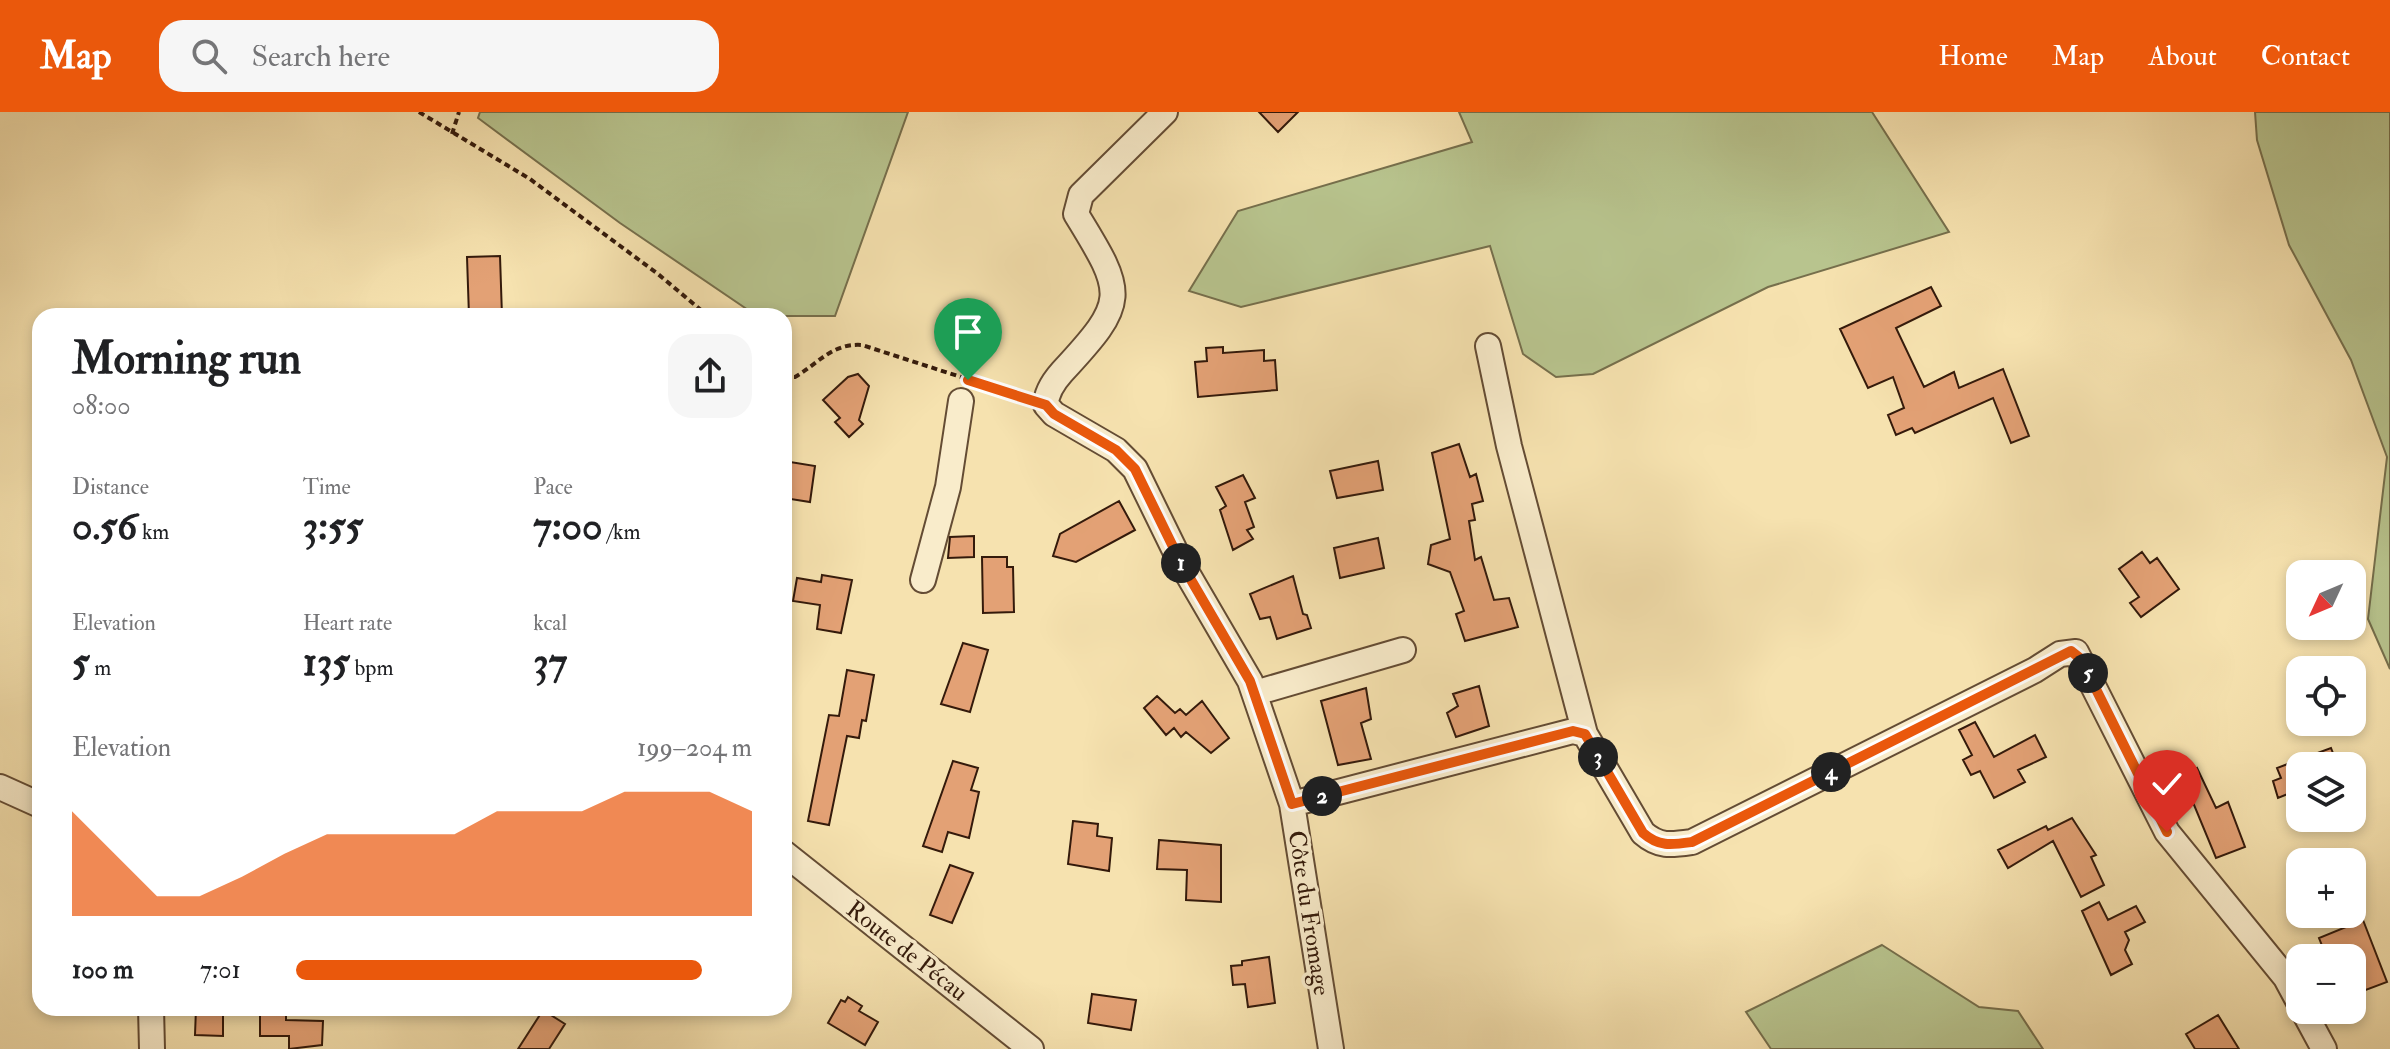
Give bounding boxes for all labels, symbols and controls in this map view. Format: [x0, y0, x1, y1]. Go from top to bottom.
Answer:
search box [159, 20, 719, 92]
text: Map [40, 32, 111, 80]
icon: search [187, 34, 231, 78]
text: Search here [251, 38, 390, 75]
text: Home [1938, 39, 2008, 74]
text: Map [2052, 39, 2104, 74]
text: About [2148, 39, 2217, 74]
text: Contact [2261, 39, 2350, 74]
pin [934, 298, 1002, 380]
icon: arrive [946, 310, 990, 354]
text: Morning run [72, 332, 301, 387]
button: share [668, 334, 752, 418]
text: 08:00 [72, 390, 131, 422]
text: Distance [72, 473, 149, 501]
text: Time [303, 473, 351, 501]
text: Pace [533, 473, 573, 501]
text: 0.56 [72, 501, 137, 552]
text: 3:55 [303, 501, 363, 552]
text: 7:00 [533, 501, 603, 552]
text: km [137, 518, 169, 546]
text: /km [603, 518, 641, 546]
pin: 1 [1161, 543, 1201, 583]
text: 1 [1177, 549, 1185, 577]
north arrow [2286, 560, 2366, 640]
map controls [2286, 560, 2366, 1024]
text: Elevation [72, 609, 156, 637]
text: Heart rate [303, 609, 392, 637]
text: kcal [533, 609, 567, 637]
text: 5 [72, 637, 90, 688]
text: 135 [303, 637, 350, 688]
text: 37 [533, 637, 567, 688]
pin: 5 [2068, 653, 2108, 693]
text: m [90, 654, 111, 682]
text: bpm [350, 654, 394, 682]
button: locate [2286, 656, 2366, 736]
text: 5 [2083, 659, 2093, 687]
text: Elevation [72, 732, 171, 764]
text: 199–204 m [637, 732, 752, 764]
pin: 3 [1578, 737, 1618, 777]
text: 3 [1594, 743, 1602, 771]
pin [2133, 750, 2201, 832]
pin: 4 [1811, 752, 1851, 792]
button: layers [2286, 752, 2366, 832]
text: 4 [1825, 758, 1837, 786]
icon: check [2145, 762, 2189, 806]
pin: 2 [1302, 776, 1342, 816]
text: 2 [1316, 782, 1328, 810]
street label: Côte du Fromage [1281, 828, 1337, 998]
button: + [2286, 848, 2366, 928]
street label: Route de Pécau [840, 894, 974, 1008]
button: − [2286, 944, 2366, 1024]
text: 100 m [72, 954, 133, 986]
text: 7:01 [200, 954, 241, 986]

